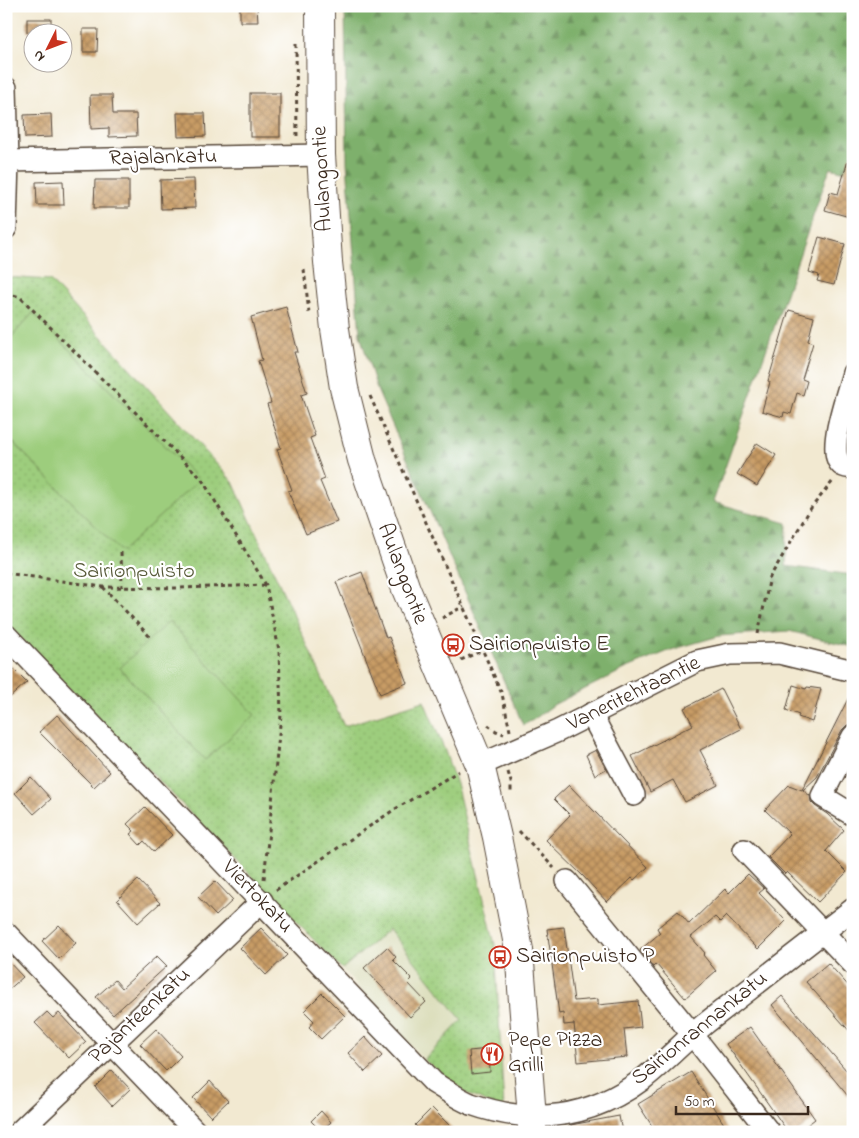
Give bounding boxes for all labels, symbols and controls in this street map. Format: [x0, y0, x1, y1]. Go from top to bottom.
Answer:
north arrow [22, 22, 72, 72]
text: N [28, 45, 50, 66]
street label: Aulangontie [304, 125, 343, 233]
street label: Rajalankatu [109, 141, 217, 175]
street label: Aulangontie [367, 519, 436, 630]
park label: Sairionpuisto [73, 556, 195, 588]
place label: Sairionpuisto E [469, 629, 609, 661]
bus stop icon: Sairionpuisto E [441, 633, 465, 657]
street label: Vaneritehtaantie [561, 648, 706, 741]
street label: Viertokatu [213, 852, 300, 941]
place label: Sairionpuisto P [516, 941, 655, 973]
bus stop icon: Sairionpuisto P [488, 945, 512, 969]
street label: Pajanteenkatu [82, 960, 198, 1072]
street label: Sairionrannankatu [625, 964, 775, 1094]
place label: Pepe Pizza Grilli [508, 1025, 602, 1082]
restaurant icon: Pepe Pizza Grilli [480, 1042, 504, 1066]
scale bar [676, 1083, 809, 1115]
text: 50 m [684, 1091, 715, 1113]

